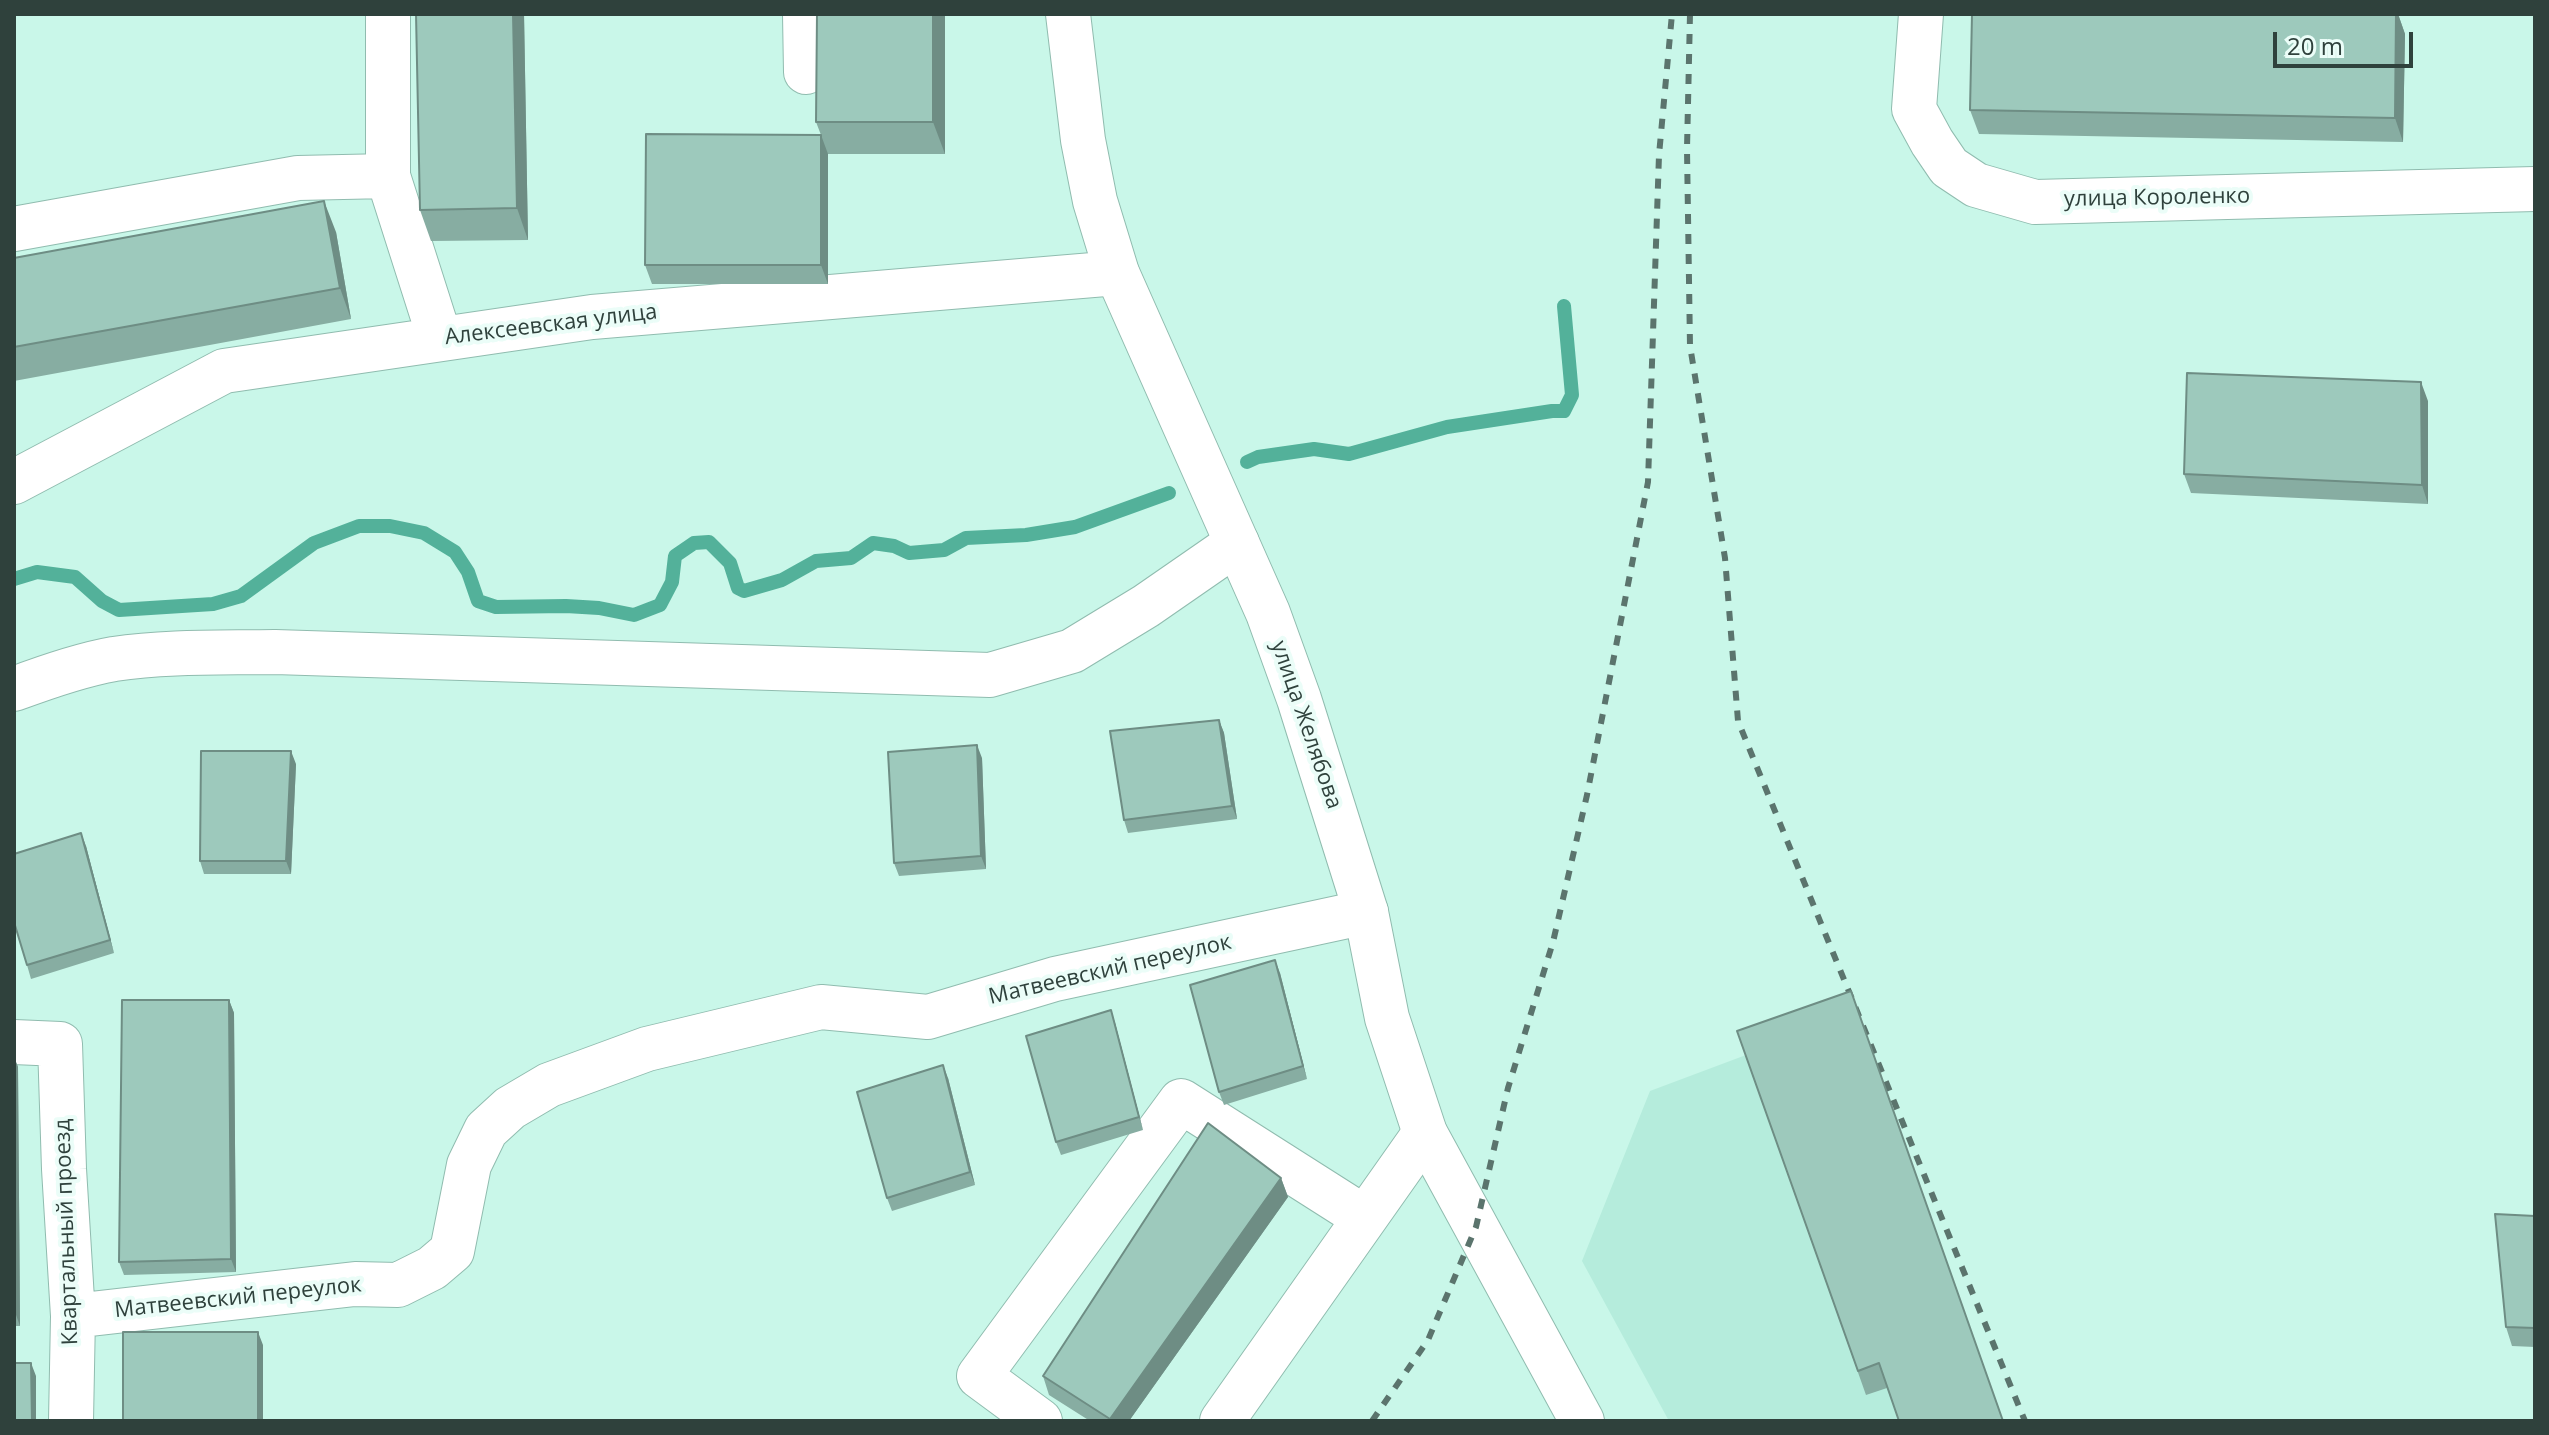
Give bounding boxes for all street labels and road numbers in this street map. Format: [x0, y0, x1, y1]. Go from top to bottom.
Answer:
street label: улица Короленко [2064, 183, 2250, 213]
street label: Алексеевская улица [443, 299, 659, 351]
street label: улица Желябова [1265, 637, 1347, 813]
street label: Матвеевский переулок [986, 929, 1234, 1011]
street label: Квартальный проезд [50, 1118, 84, 1346]
street label: Матвеевский переулок [113, 1272, 363, 1324]

